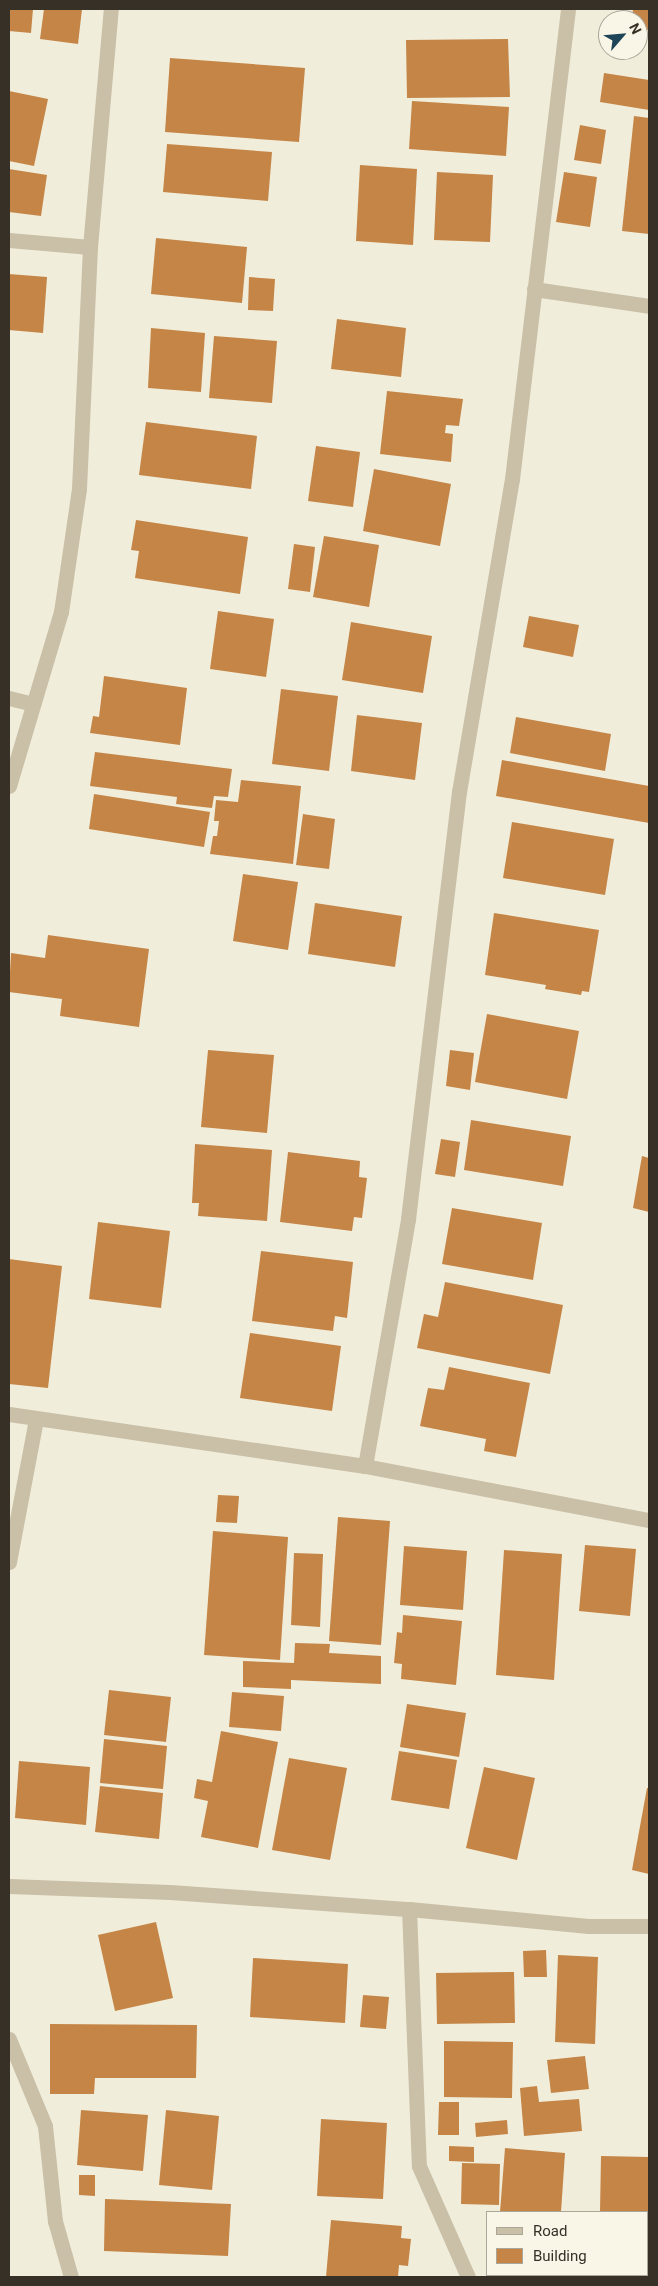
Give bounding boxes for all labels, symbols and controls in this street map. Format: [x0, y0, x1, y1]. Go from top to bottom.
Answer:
north arrow [598, 10, 648, 60]
text: N [626, 21, 645, 37]
legend [486, 2211, 648, 2276]
text: Road [533, 2222, 567, 2240]
text: Building [533, 2247, 587, 2265]

